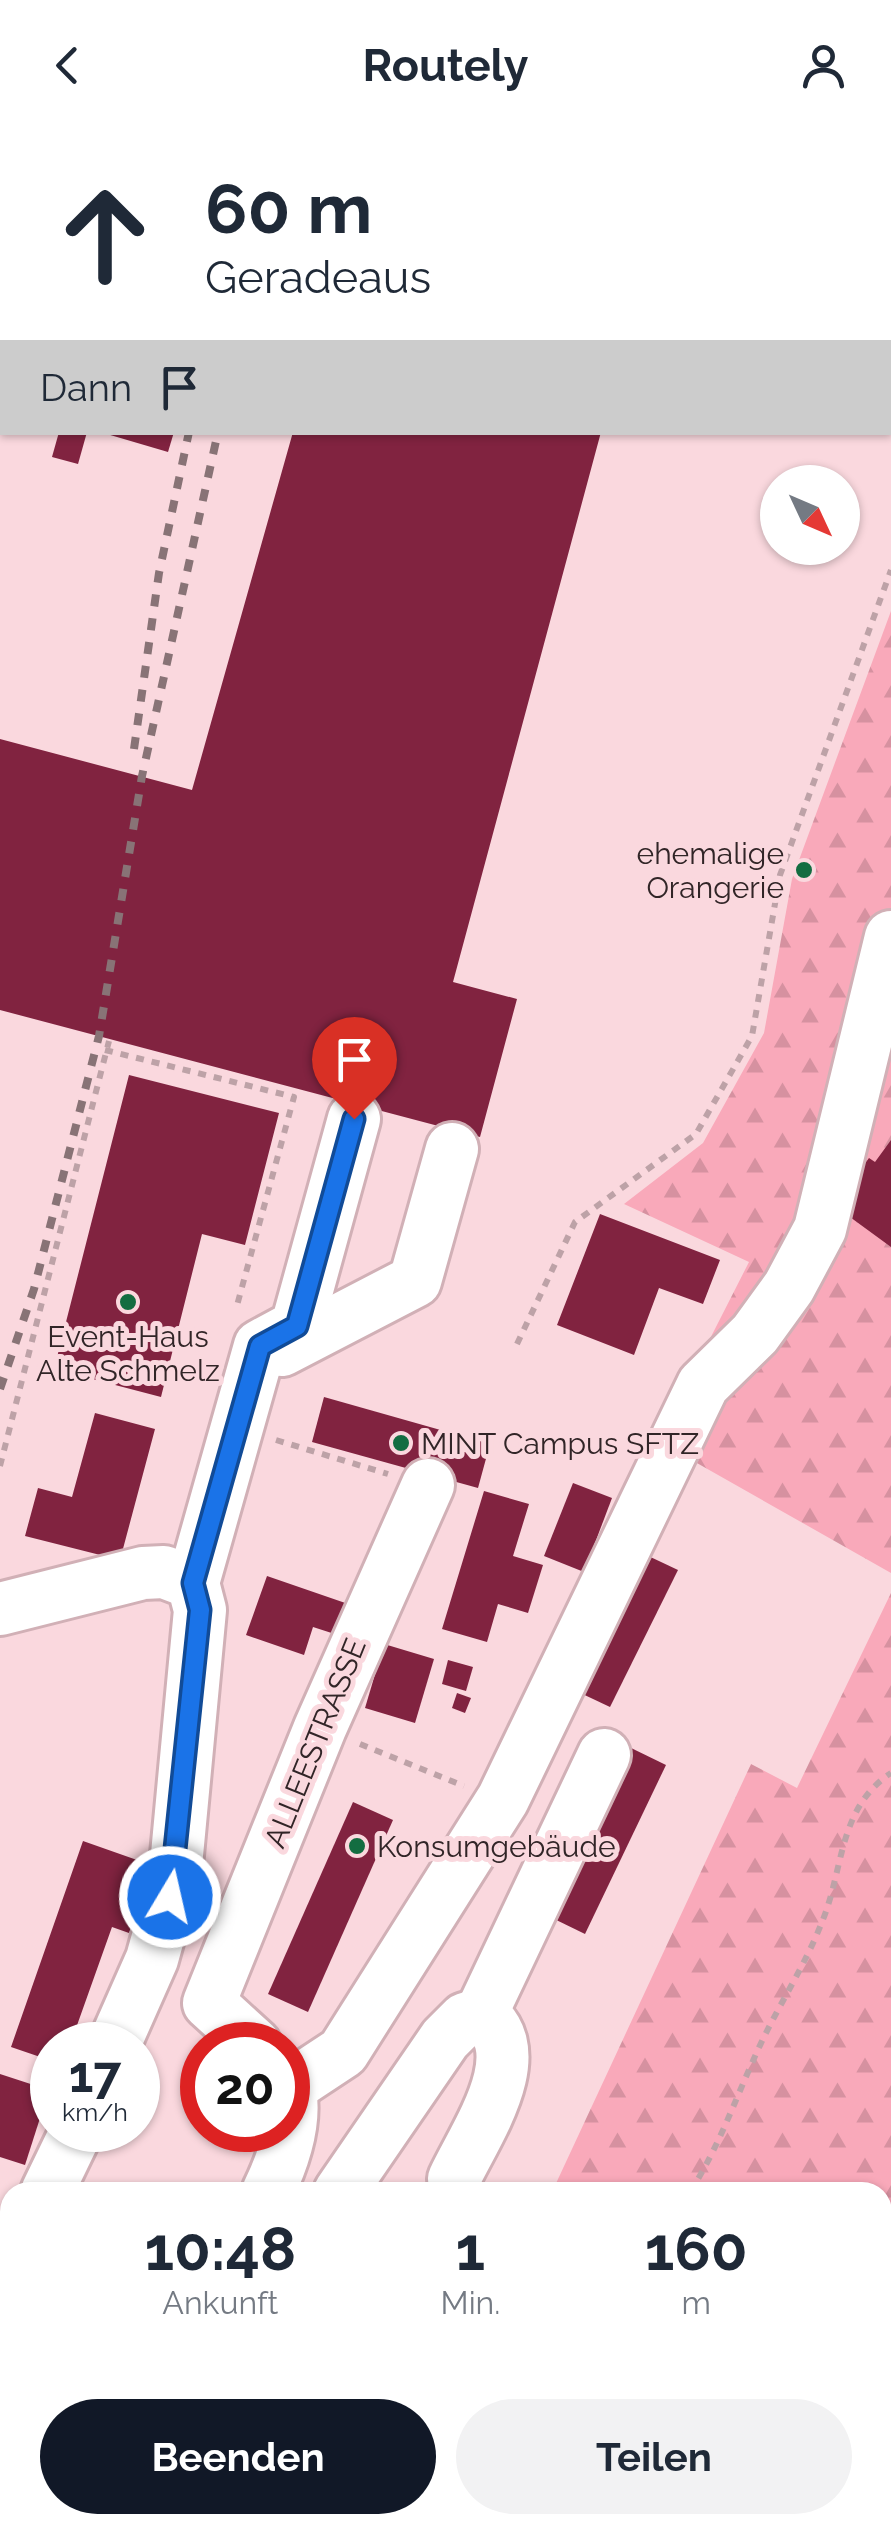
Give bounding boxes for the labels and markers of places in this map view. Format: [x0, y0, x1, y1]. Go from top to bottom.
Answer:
place label: ehemalige Orangerie [637, 836, 784, 905]
marker: ehemalige Orangerie [793, 859, 815, 881]
pin [312, 1017, 397, 1120]
marker: Event-Haus Alte Schmelz [117, 1291, 139, 1313]
place label: Event-Haus Alte Schmelz [36, 1319, 220, 1388]
place label: MINT Campus SFTZ [421, 1426, 699, 1461]
marker: MINT Campus SFTZ [390, 1432, 412, 1454]
place label: Konsumgebäude [377, 1829, 616, 1864]
marker: Konsumgebäude [346, 1835, 368, 1857]

